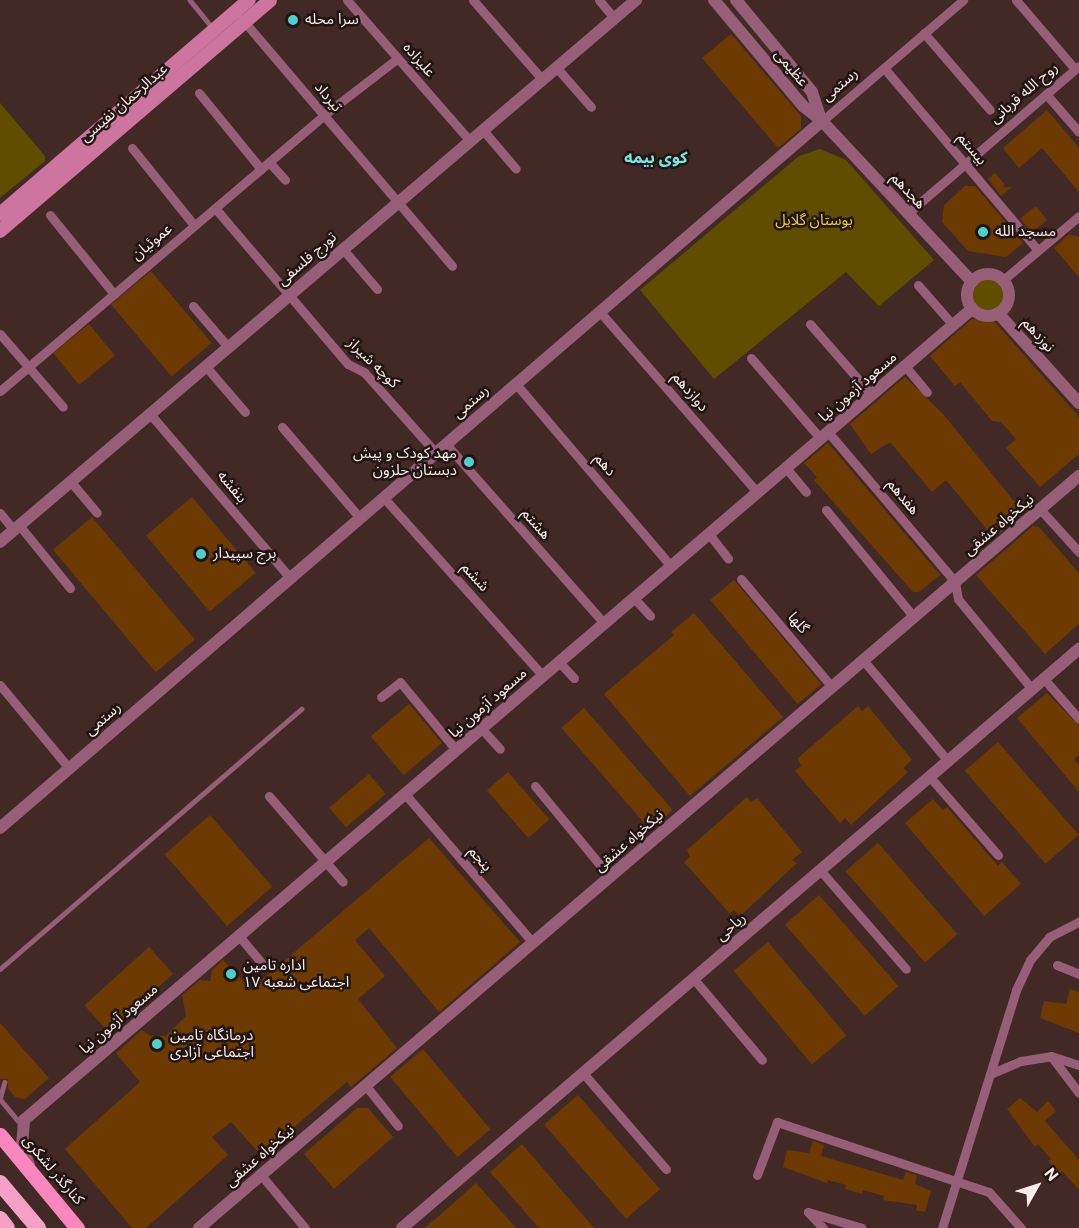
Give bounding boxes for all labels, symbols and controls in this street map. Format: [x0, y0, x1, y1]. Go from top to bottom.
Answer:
place label: سرا محله [305, 11, 359, 29]
marker: سرا محله [286, 13, 300, 27]
street label: علیزاده [399, 39, 439, 81]
street label: عظیمی [770, 46, 812, 90]
street label: روح الله قربانی [986, 59, 1062, 127]
street label: عبدالرحمان نفیسی [77, 60, 171, 146]
street label: رستمی [818, 64, 862, 106]
street label: تیرداد [310, 78, 346, 116]
street label: بیستم [953, 129, 991, 169]
district label: کوی بیمه [624, 148, 688, 168]
street label: هجدهم [887, 169, 929, 213]
park label: بوستان گلایل [775, 212, 853, 230]
street label: عموئیان [128, 220, 176, 264]
place label: مسجد الله [995, 223, 1056, 241]
marker: مسجد الله [976, 225, 990, 239]
street label: تورج فلسفی [274, 228, 340, 290]
street label: نوزدهم [1018, 314, 1058, 356]
street label: کوچه شیراز [343, 334, 403, 392]
street label: مسعود آزمون نیا [815, 348, 901, 426]
street label: دوازدهم [668, 368, 712, 416]
street label: رستمی [449, 381, 493, 423]
place label: مهد کودک و پیش دبستان حلزون [353, 444, 457, 479]
street label: دهم [590, 450, 620, 480]
marker: مهد کودک و پیش دبستان حلزون [462, 455, 476, 469]
street label: بنفشه [213, 467, 251, 507]
street label: هفدهم [883, 475, 923, 519]
street label: نیکخواه عشقی [960, 490, 1038, 560]
street label: هشتم [518, 505, 554, 543]
place label: برج سپیدار [213, 545, 276, 563]
marker: برج سپیدار [194, 547, 208, 561]
street label: ششم [457, 559, 493, 595]
street label: گلها [784, 609, 812, 637]
street label: مسعود آزمون نیا [445, 664, 531, 742]
street label: رستمی [81, 698, 125, 740]
street label: نیکخواه عشقی [591, 806, 667, 876]
street label: پنجم [464, 843, 496, 875]
street label: ریاحی [712, 909, 750, 945]
place label: اداره تامین اجتماعی شعبه ۱۷ [243, 956, 349, 991]
marker: اداره تامین اجتماعی شعبه ۱۷ [224, 967, 238, 981]
street label: مسعود آزمون نیا [76, 980, 162, 1058]
place label: درمانگاه تامین اجتماعی آزادی [170, 1026, 254, 1061]
marker: درمانگاه تامین اجتماعی آزادی [148, 1035, 166, 1053]
street label: نیکخواه عشقی [222, 1121, 298, 1191]
street label: کنارگذر لشکری [19, 1131, 87, 1209]
north arrow [1007, 1156, 1067, 1216]
text: N [1040, 1164, 1062, 1185]

